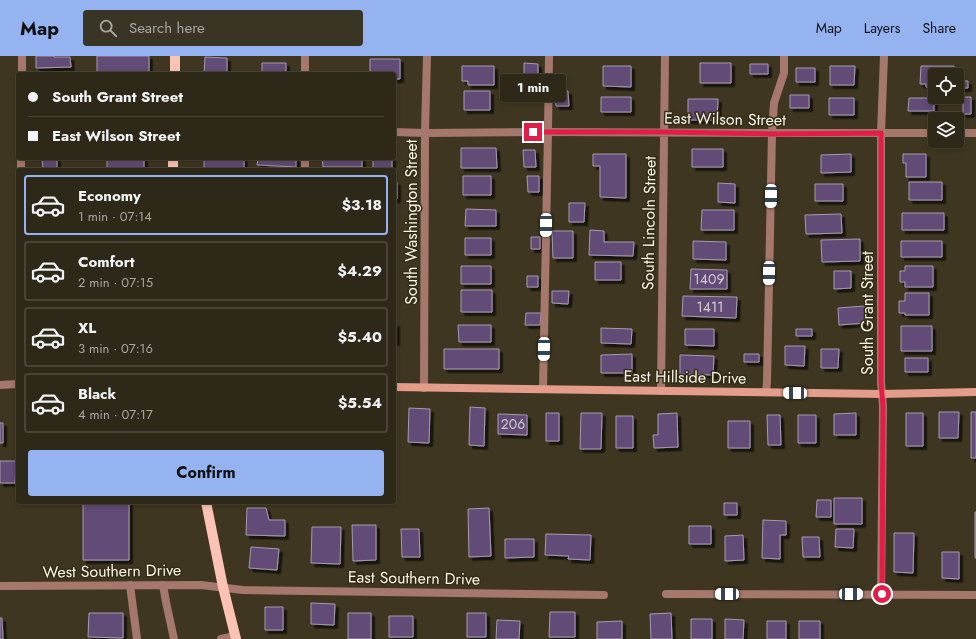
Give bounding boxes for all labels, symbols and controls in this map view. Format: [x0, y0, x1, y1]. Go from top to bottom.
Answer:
search box [83, 10, 363, 46]
text: Map [20, 15, 59, 42]
icon: search [97, 17, 119, 39]
text: Search here [129, 17, 205, 39]
text: Map [816, 18, 842, 38]
text: Layers [864, 18, 900, 38]
text: Share [922, 18, 956, 38]
map controls [928, 68, 964, 148]
button: locate [928, 68, 964, 104]
callout: 1 min [500, 74, 566, 102]
text: 1 min [517, 78, 549, 97]
text: South Grant Street [52, 86, 183, 108]
street label: East Wilson Street [664, 106, 786, 132]
button: layers [928, 112, 964, 148]
route end [524, 123, 542, 141]
text: East Wilson Street [52, 125, 180, 147]
street label: South Washington Street [400, 139, 423, 305]
street label: South Lincoln Street [636, 156, 662, 290]
car [765, 184, 777, 208]
text: Economy [78, 185, 141, 207]
icon: car [30, 187, 66, 223]
text: $3.18 [342, 194, 382, 216]
text: 1 min · 07:14 [78, 207, 152, 226]
car [540, 213, 552, 237]
text: Comfort [78, 251, 135, 273]
street label: South Grant Street [856, 251, 879, 375]
icon: car [30, 253, 66, 289]
text: $4.29 [337, 260, 382, 282]
car [763, 261, 775, 285]
house number: 1409 [694, 269, 724, 289]
text: 2 min · 07:15 [78, 273, 153, 292]
house number: 1411 [696, 297, 724, 317]
text: XL [78, 317, 96, 339]
icon: car [30, 319, 66, 355]
text: $5.40 [338, 326, 382, 348]
car [538, 337, 550, 361]
text: 3 min · 07:16 [78, 339, 153, 358]
street label: East Hillside Drive [623, 364, 747, 390]
text: Black [78, 383, 116, 405]
icon: car [30, 385, 66, 421]
car [783, 387, 807, 399]
text: $5.54 [338, 392, 382, 414]
text: 4 min · 07:17 [78, 405, 153, 424]
house number: 206 [501, 414, 525, 434]
button: Confirm [28, 450, 384, 496]
street label: West Southern Drive [43, 558, 181, 584]
street label: East Southern Drive [348, 565, 480, 591]
route start [873, 585, 891, 603]
car [715, 588, 739, 600]
car [839, 588, 863, 600]

